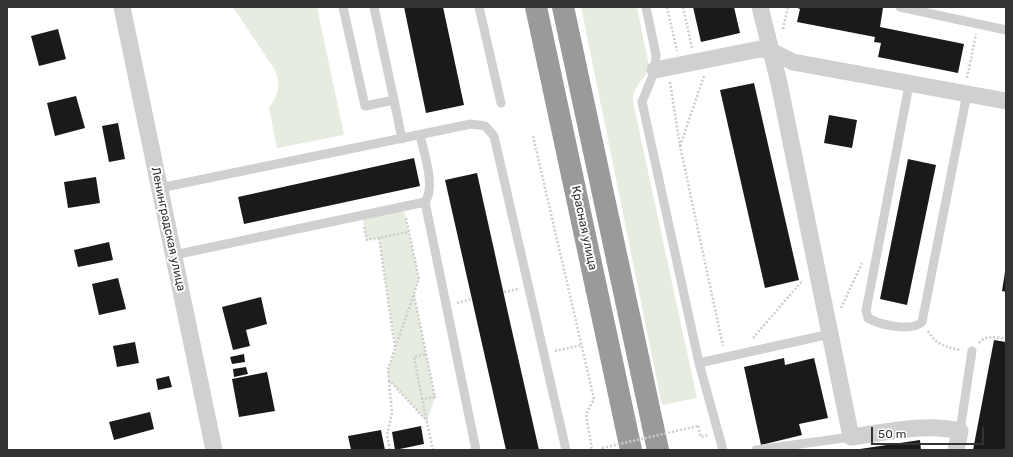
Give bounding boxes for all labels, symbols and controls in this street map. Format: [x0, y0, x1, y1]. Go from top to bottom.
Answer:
street label: Ленинградская улица [148, 165, 188, 293]
street label: Красная улица [568, 184, 600, 272]
scale bar [873, 419, 986, 445]
text: 50 m [878, 427, 906, 441]

